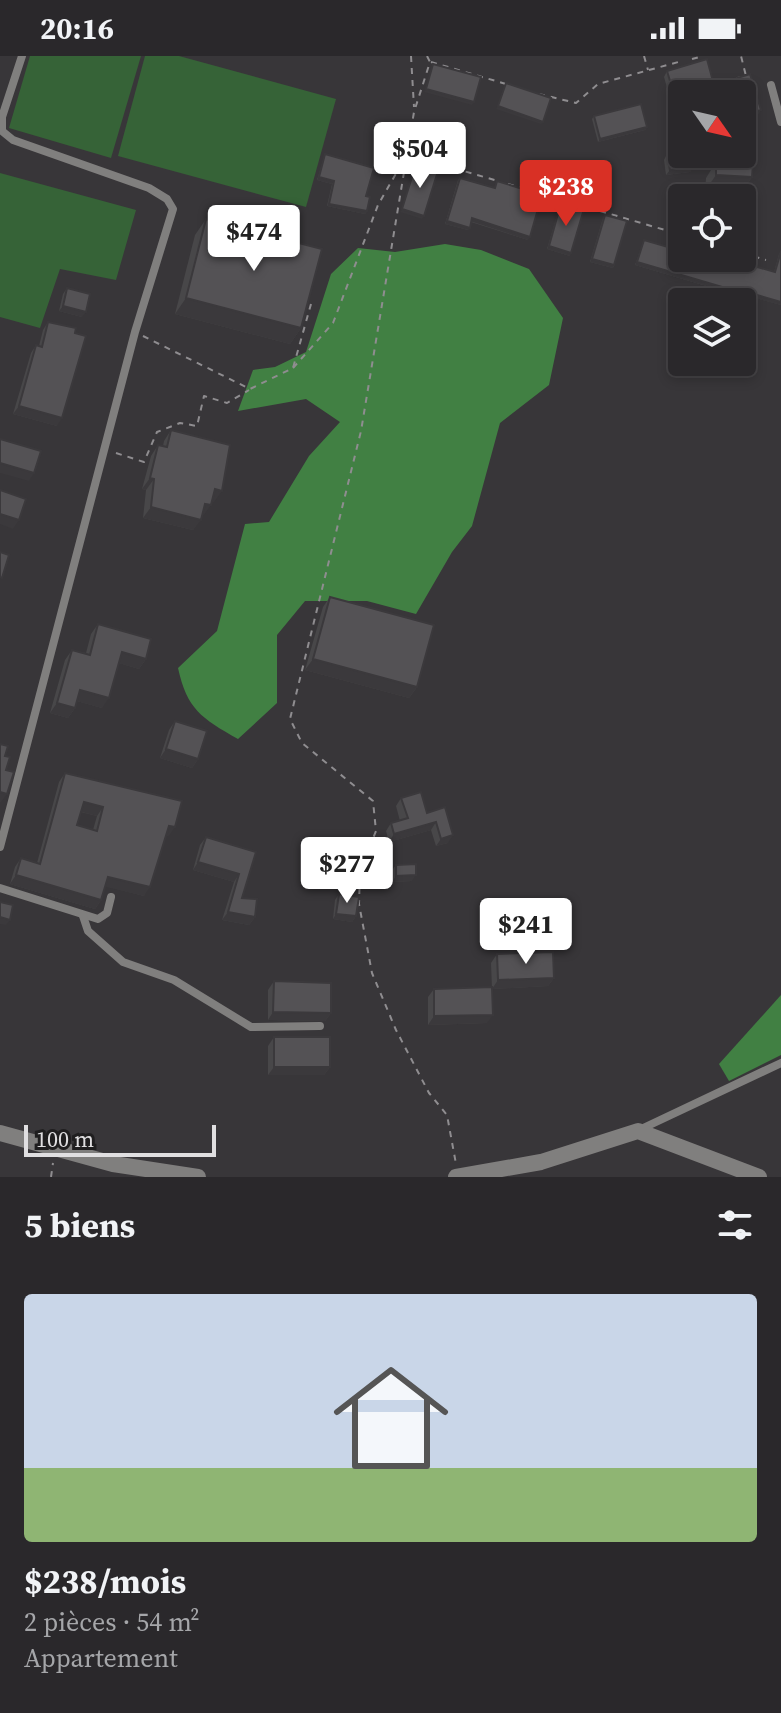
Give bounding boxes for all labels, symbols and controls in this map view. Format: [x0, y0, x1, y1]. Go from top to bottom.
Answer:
text: 20:16 [40, 8, 114, 49]
north arrow [668, 80, 756, 168]
map controls [668, 80, 756, 376]
pin: $504 [373, 122, 467, 190]
text: $504 [392, 130, 448, 166]
pin: $238 [519, 160, 613, 228]
text: $238 [538, 168, 594, 204]
button: locate [668, 184, 756, 272]
pin: $474 [207, 205, 301, 273]
text: $474 [226, 213, 282, 249]
button: layers [668, 288, 756, 376]
pin: $277 [300, 837, 394, 905]
text: $277 [319, 845, 375, 881]
pin: $241 [479, 898, 573, 966]
text: $241 [498, 906, 554, 942]
scale bar [24, 1121, 216, 1157]
text: 100 m [36, 1124, 94, 1154]
text: 5 biens [24, 1202, 135, 1248]
icon: filters [713, 1203, 757, 1247]
icon: home [319, 1346, 463, 1490]
text: $238/mois [24, 1558, 186, 1604]
text: 2 pièces · 54 m² [24, 1604, 200, 1640]
text: Appartement [24, 1640, 178, 1676]

